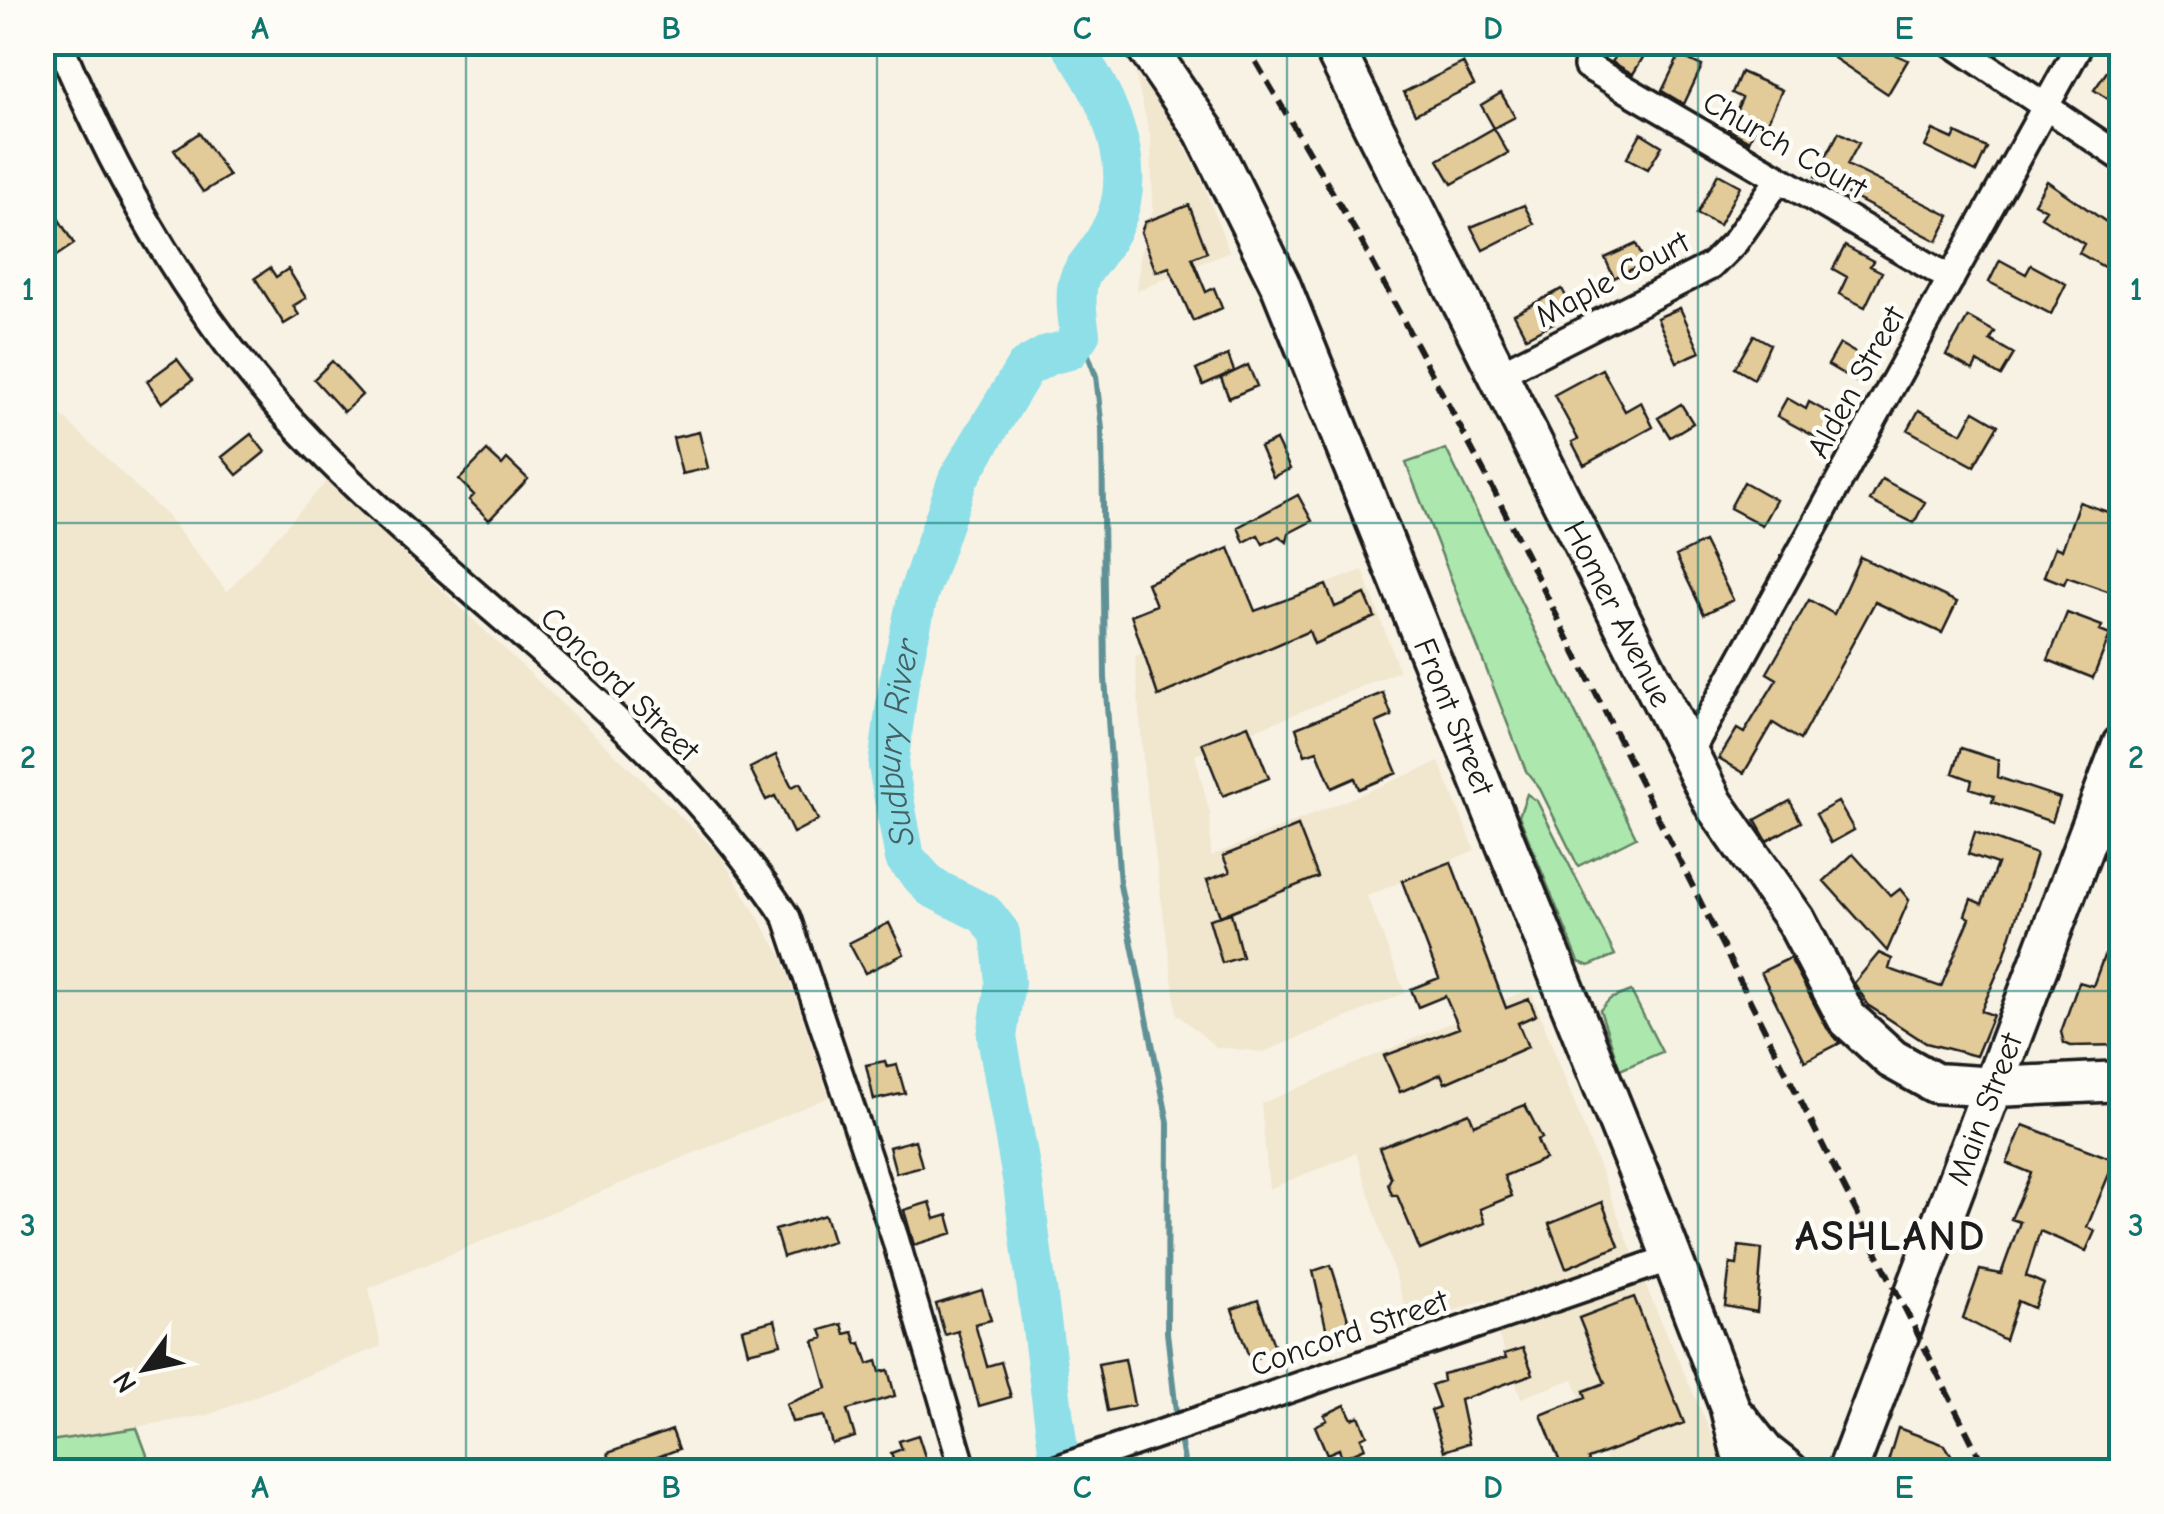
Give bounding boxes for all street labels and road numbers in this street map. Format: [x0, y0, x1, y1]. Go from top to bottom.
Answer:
street label: Church Court [1697, 83, 1874, 207]
street label: Maple Court [1529, 223, 1696, 335]
street label: Alden Street [1799, 299, 1913, 464]
street label: Homer Avenue [1556, 515, 1681, 713]
street label: Concord Street [533, 599, 708, 769]
street label: Front Street [1406, 633, 1503, 801]
street label: Main Street [1939, 1027, 2030, 1190]
street label: Concord Street [1246, 1282, 1453, 1384]

